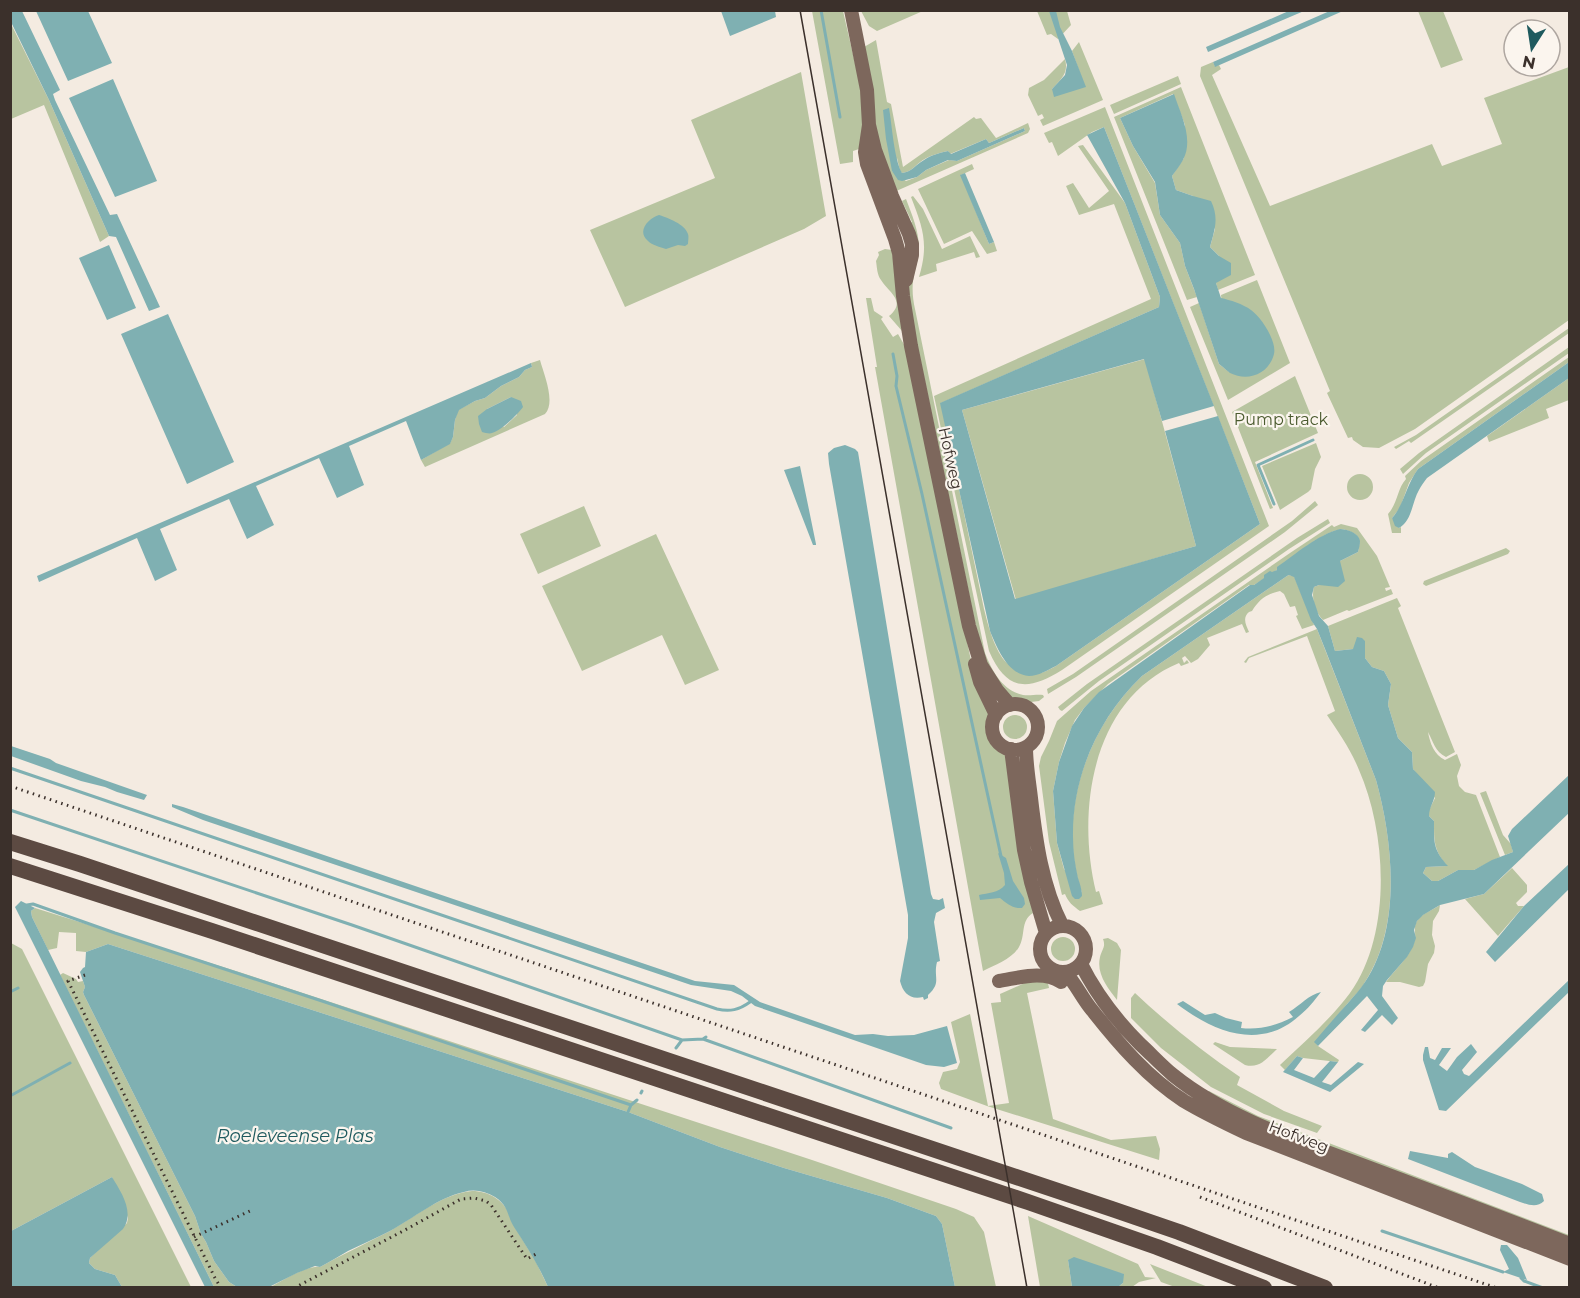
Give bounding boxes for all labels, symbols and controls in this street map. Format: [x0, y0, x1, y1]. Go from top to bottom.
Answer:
north arrow [1502, 18, 1562, 78]
text: N [1521, 52, 1537, 73]
park label: Pump track [1234, 410, 1329, 429]
street label: Hofweg [935, 425, 966, 491]
street label: Hofweg [1266, 1116, 1332, 1157]
water label: Roeleveense Plas [216, 1125, 374, 1147]

